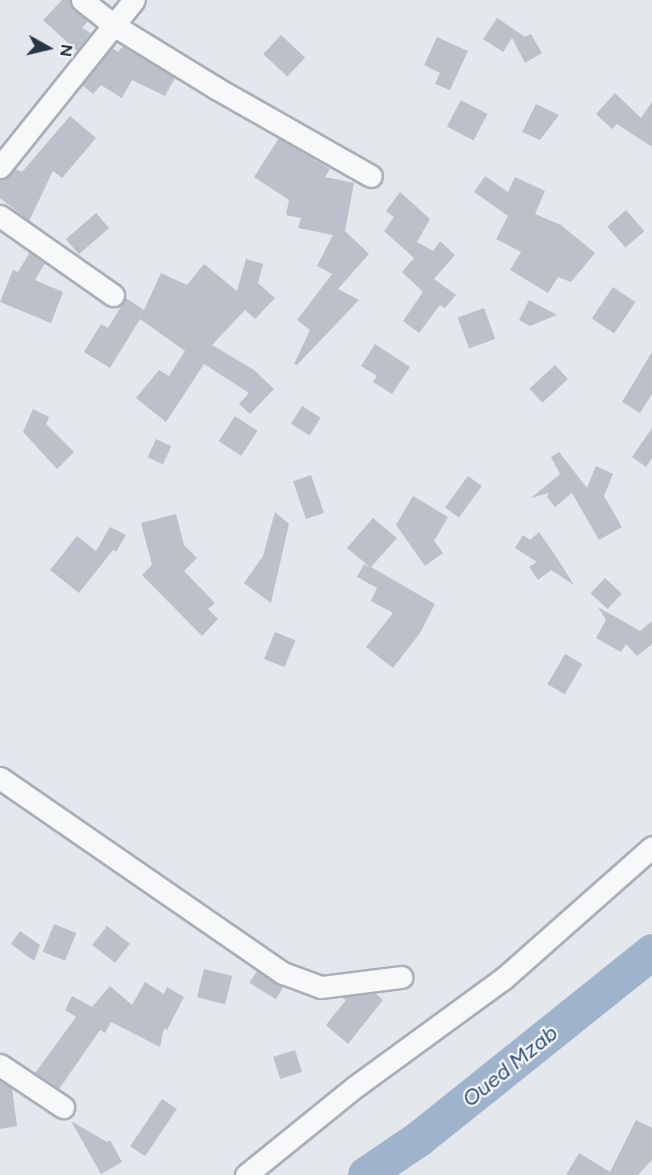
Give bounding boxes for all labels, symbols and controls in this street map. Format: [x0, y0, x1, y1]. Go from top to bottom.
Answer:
north arrow [18, 18, 78, 78]
text: N [56, 43, 77, 58]
water label: Oued Mzab [457, 1020, 563, 1112]

